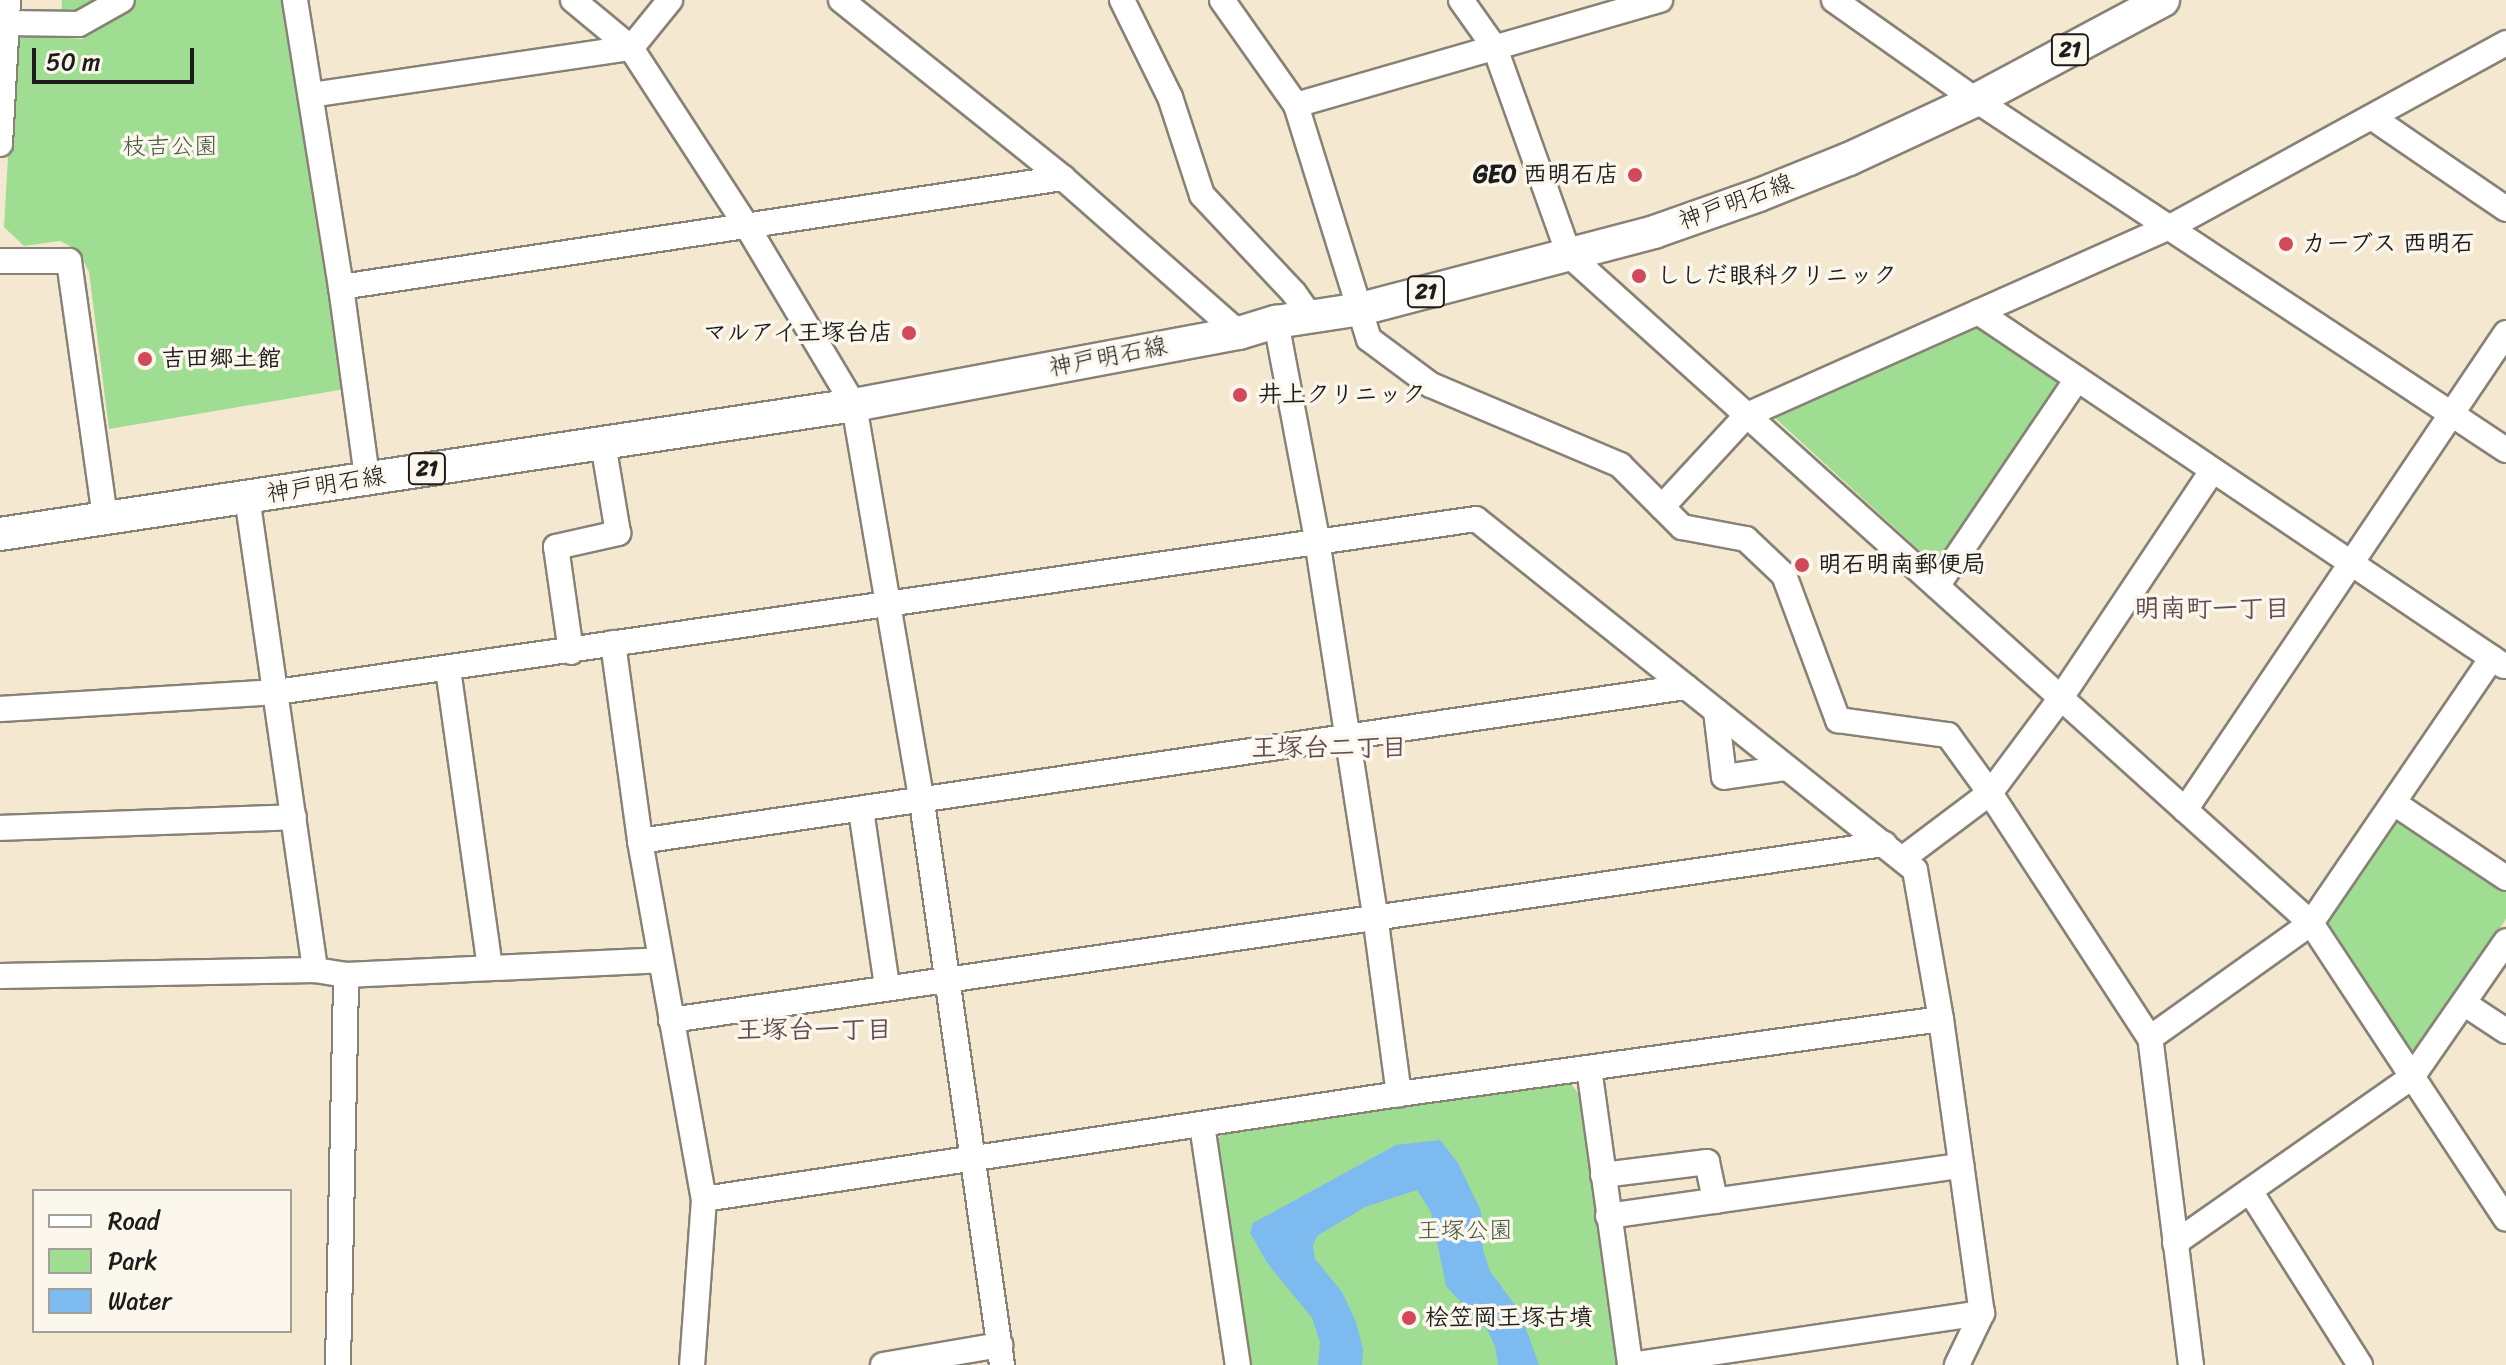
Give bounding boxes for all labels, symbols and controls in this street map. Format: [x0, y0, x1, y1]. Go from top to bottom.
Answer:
scale bar [36, 32, 198, 82]
road number: 21 [2050, 32, 2090, 68]
text: 50 m [46, 41, 101, 83]
park label: 枝吉公園 [122, 133, 218, 161]
place label: GEO 西明石店 [1473, 161, 1619, 189]
marker: GEO 西明石店 [1626, 166, 1644, 184]
street label: 神戸明石線 [1675, 168, 1797, 236]
place label: カーブス 西明石 [2302, 230, 2476, 258]
marker: カーブス 西明石 [2277, 235, 2295, 253]
place label: ししだ眼科クリニック [1657, 262, 1897, 290]
marker: ししだ眼科クリニック [1628, 265, 1650, 287]
road number: 21 [1406, 274, 1446, 310]
place label: マルアイ王塚台店 [701, 319, 893, 347]
marker: マルアイ王塚台店 [900, 324, 918, 342]
street label: 神戸明石線 [1046, 331, 1170, 383]
place label: 吉田郷土館 [161, 345, 281, 373]
marker: 吉田郷土館 [136, 350, 154, 368]
place label: 井上クリニック [1258, 381, 1426, 409]
marker: 井上クリニック [1229, 384, 1251, 406]
road number: 21 [407, 451, 447, 487]
street label: 神戸明石線 [264, 461, 388, 509]
place label: 明石明南郵便局 [1818, 551, 1986, 579]
marker: 明石明南郵便局 [1793, 556, 1811, 574]
district label: 明南町一丁目 [2134, 593, 2290, 625]
district label: 王塚台二丁目 [1251, 732, 1407, 764]
district label: 王塚台一丁目 [736, 1014, 892, 1046]
legend [32, 1189, 292, 1333]
text: Road [108, 1200, 159, 1242]
park label: 王塚公園 [1417, 1217, 1513, 1245]
text: Park [108, 1240, 157, 1282]
text: Water [108, 1280, 171, 1322]
place label: 桧笠岡王塚古墳 [1425, 1304, 1593, 1332]
marker: 桧笠岡王塚古墳 [1400, 1309, 1418, 1327]

